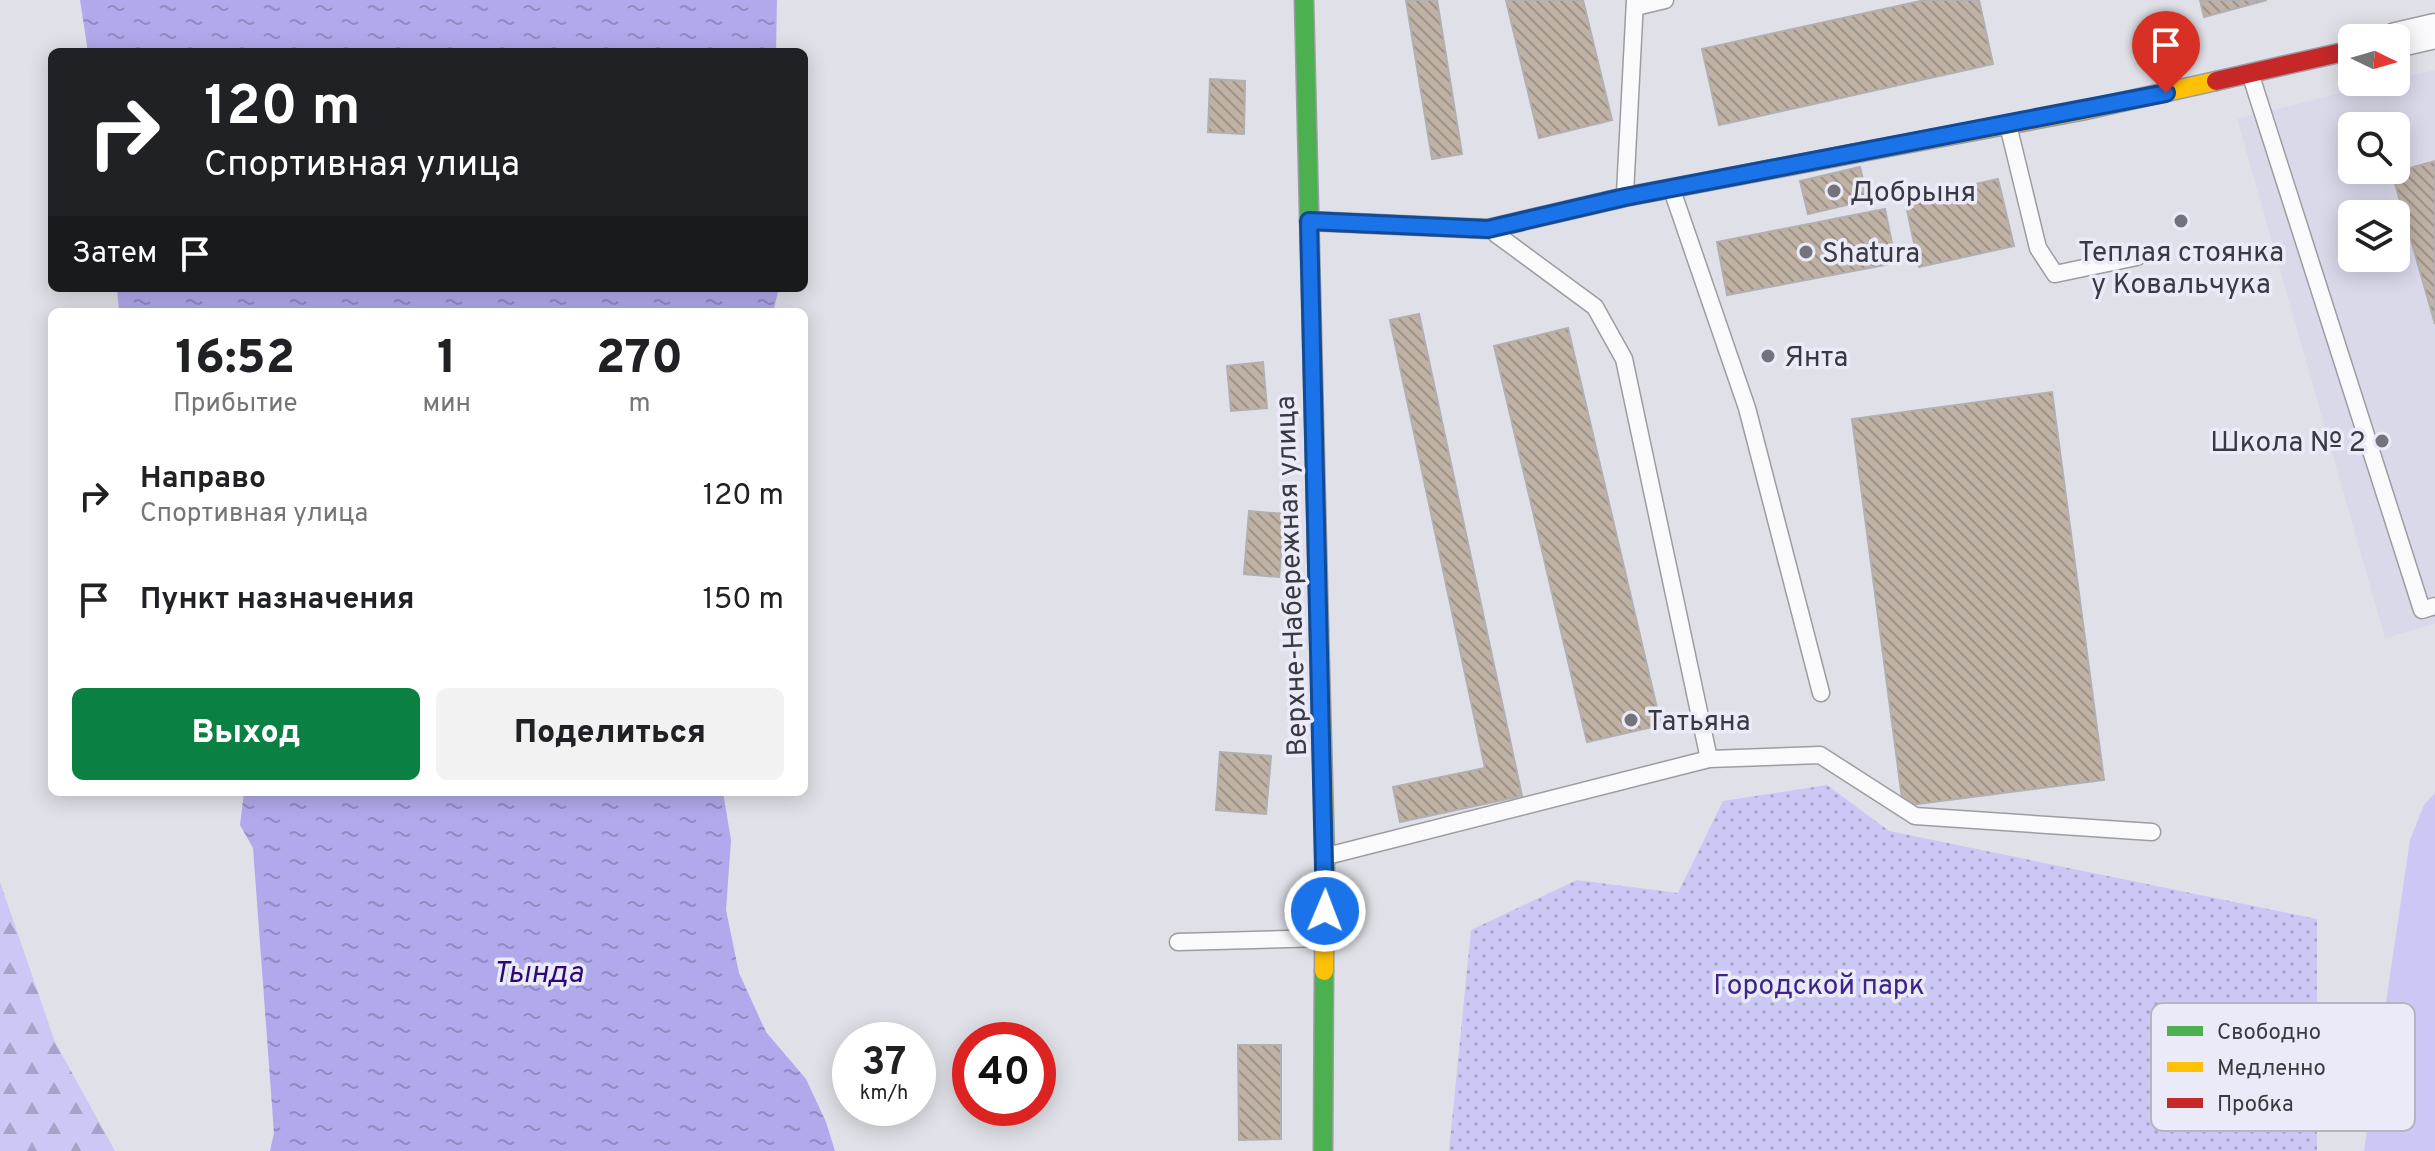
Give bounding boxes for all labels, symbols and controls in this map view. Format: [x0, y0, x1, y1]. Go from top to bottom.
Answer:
pin [2132, 11, 2200, 93]
icon: arrive [2144, 23, 2188, 67]
north arrow [2338, 24, 2410, 96]
map controls [2338, 24, 2410, 272]
text: 120 m [204, 74, 361, 144]
icon: right [72, 80, 176, 184]
button: search [2338, 112, 2410, 184]
text: Спортивная улица [204, 143, 520, 189]
place label: Добрыня [1850, 176, 1976, 212]
marker: Добрыня [1825, 182, 1843, 200]
button: layers [2338, 200, 2410, 272]
marker: Теплая стоянка у Ковальчука [2172, 212, 2190, 230]
icon: arrive [173, 232, 217, 276]
text: Затем [72, 236, 157, 273]
place label: Теплая стоянка у Ковальчука [2078, 236, 2284, 304]
place label: Shatura [1822, 237, 1920, 273]
marker: Shatura [1797, 243, 1815, 261]
text: 16:52 [175, 330, 295, 390]
text: 1 [437, 330, 457, 390]
text: 270 [596, 330, 683, 390]
place label: Янта [1784, 341, 1848, 377]
marker: Янта [1759, 347, 1777, 365]
text: Прибытие [173, 388, 298, 421]
text: мин [422, 388, 471, 421]
text: m [628, 388, 651, 421]
street label: Верхне-Набережная улица [1269, 395, 1317, 757]
place label: Школа № 2 [2210, 426, 2366, 462]
marker: Школа № 2 [2373, 432, 2391, 450]
text: Направо [140, 461, 266, 498]
icon: right [72, 474, 116, 518]
text: 120 m [703, 478, 784, 515]
text: Спортивная улица [140, 498, 368, 531]
icon: arrive [72, 578, 116, 622]
text: Пункт назначения [140, 582, 414, 619]
text: 150 m [703, 582, 784, 619]
button: Выход [72, 688, 420, 780]
button: Поделиться [436, 688, 784, 780]
place label: Татьяна [1647, 705, 1751, 741]
marker: Татьяна [1622, 711, 1640, 729]
position arrow [1283, 869, 1367, 953]
water label: Тында [493, 956, 584, 993]
park label: Городской парк [1713, 969, 1925, 1005]
legend [2151, 1003, 2415, 1131]
text: Свободно [2217, 1020, 2321, 1047]
speed limit sign: 40 [952, 1022, 1056, 1126]
text: 37 [862, 1039, 906, 1089]
text: Медленно [2217, 1056, 2326, 1083]
text: km/h [860, 1081, 908, 1107]
text: Пробка [2217, 1092, 2294, 1119]

